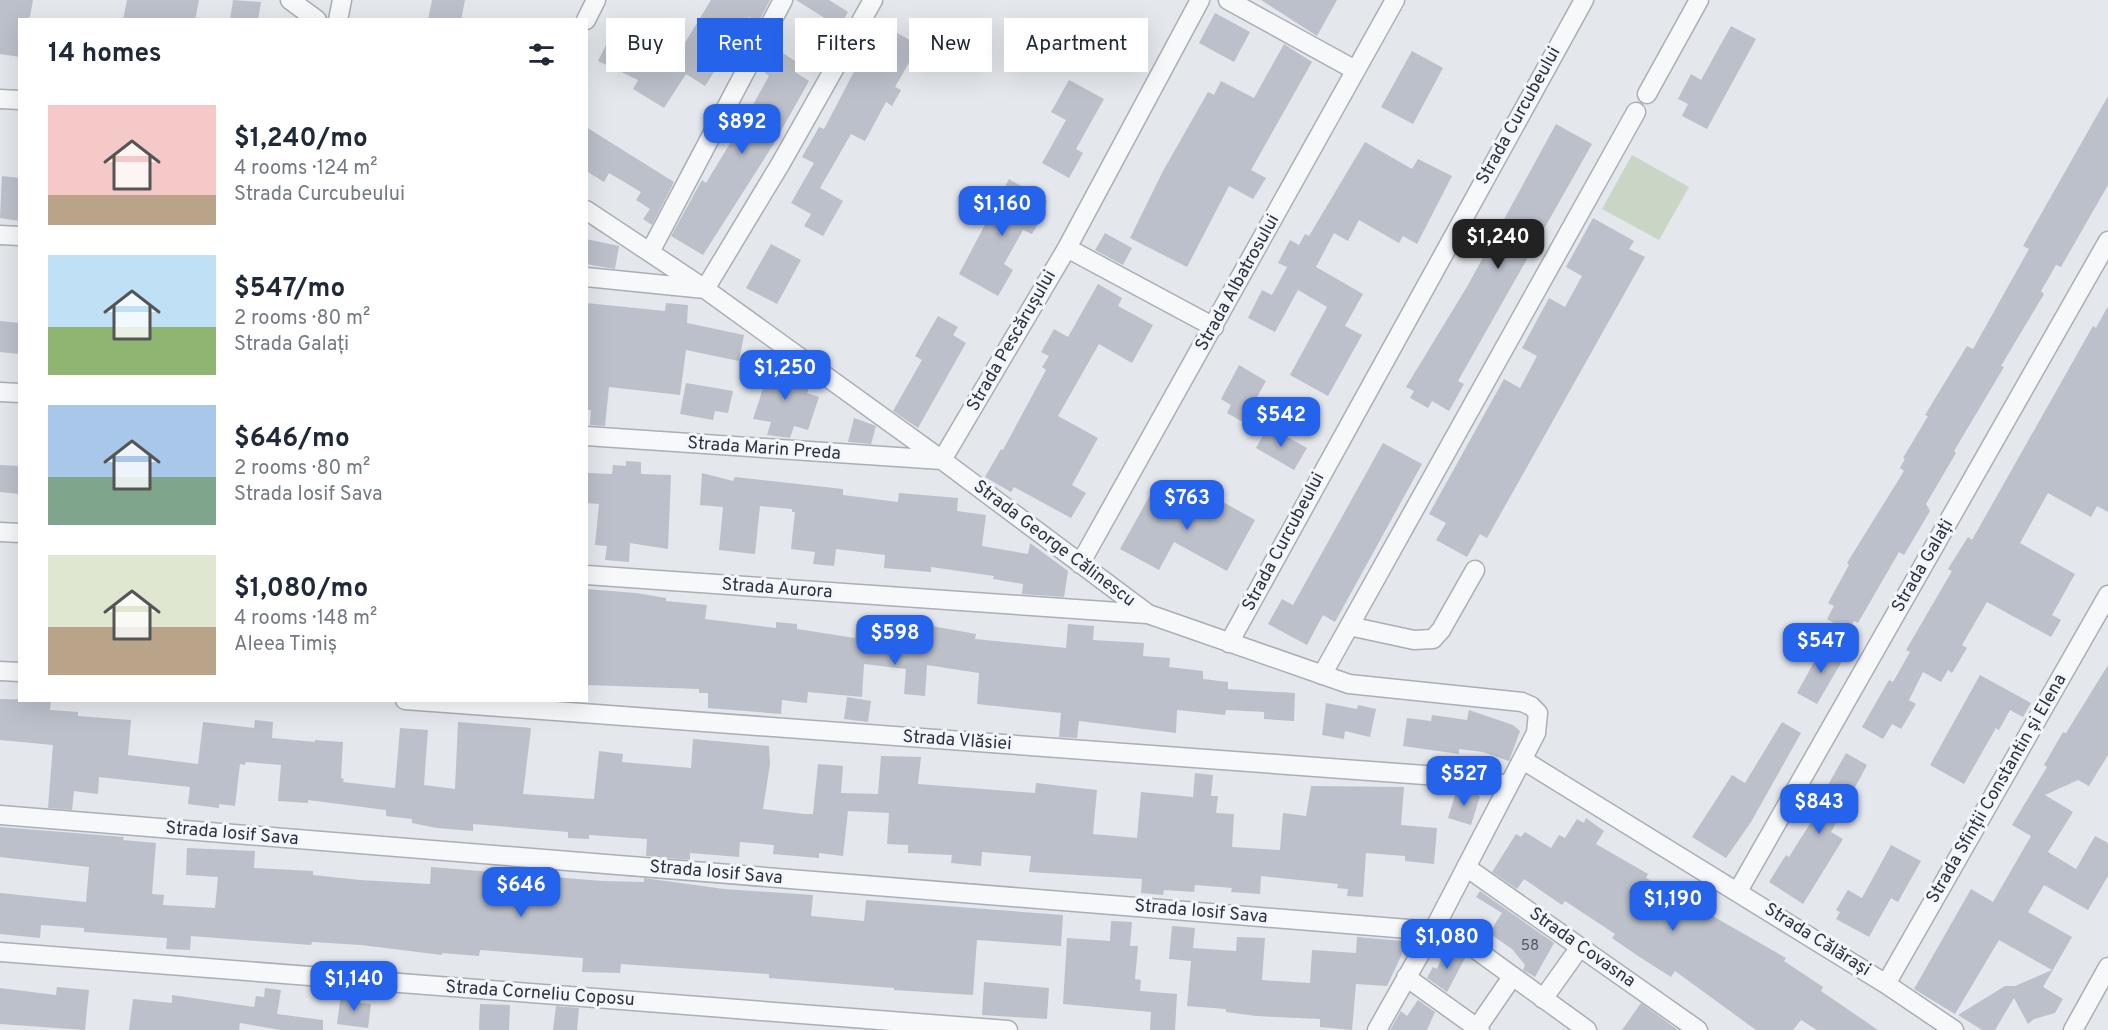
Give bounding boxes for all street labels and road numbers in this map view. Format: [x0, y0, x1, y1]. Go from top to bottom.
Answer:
street label: Strada Curcubeului [1472, 43, 1566, 189]
street label: Strada Albatrosului [1191, 211, 1285, 355]
street label: Strada Pescărușului [962, 266, 1062, 416]
street label: Strada Marin Preda [686, 432, 842, 466]
street label: Strada Curcubeului [1238, 469, 1330, 615]
street label: Strada George Călinescu [968, 475, 1140, 613]
street label: Strada Galați [1887, 515, 1959, 617]
street label: Strada Aurora [721, 574, 833, 604]
street label: Strada Sfinții Constantin și Elena [1922, 670, 2072, 908]
street label: Strada Vlăsiei [902, 726, 1012, 756]
street label: Strada Iosif Sava [164, 817, 300, 851]
street label: Strada Iosif Sava [648, 856, 784, 890]
street label: Strada Iosif Sava [1133, 895, 1269, 929]
street label: Strada Călărași [1759, 898, 1875, 982]
street label: Strada Covasna [1524, 903, 1640, 993]
street label: Strada Corneliu Coposu [445, 976, 635, 1012]

